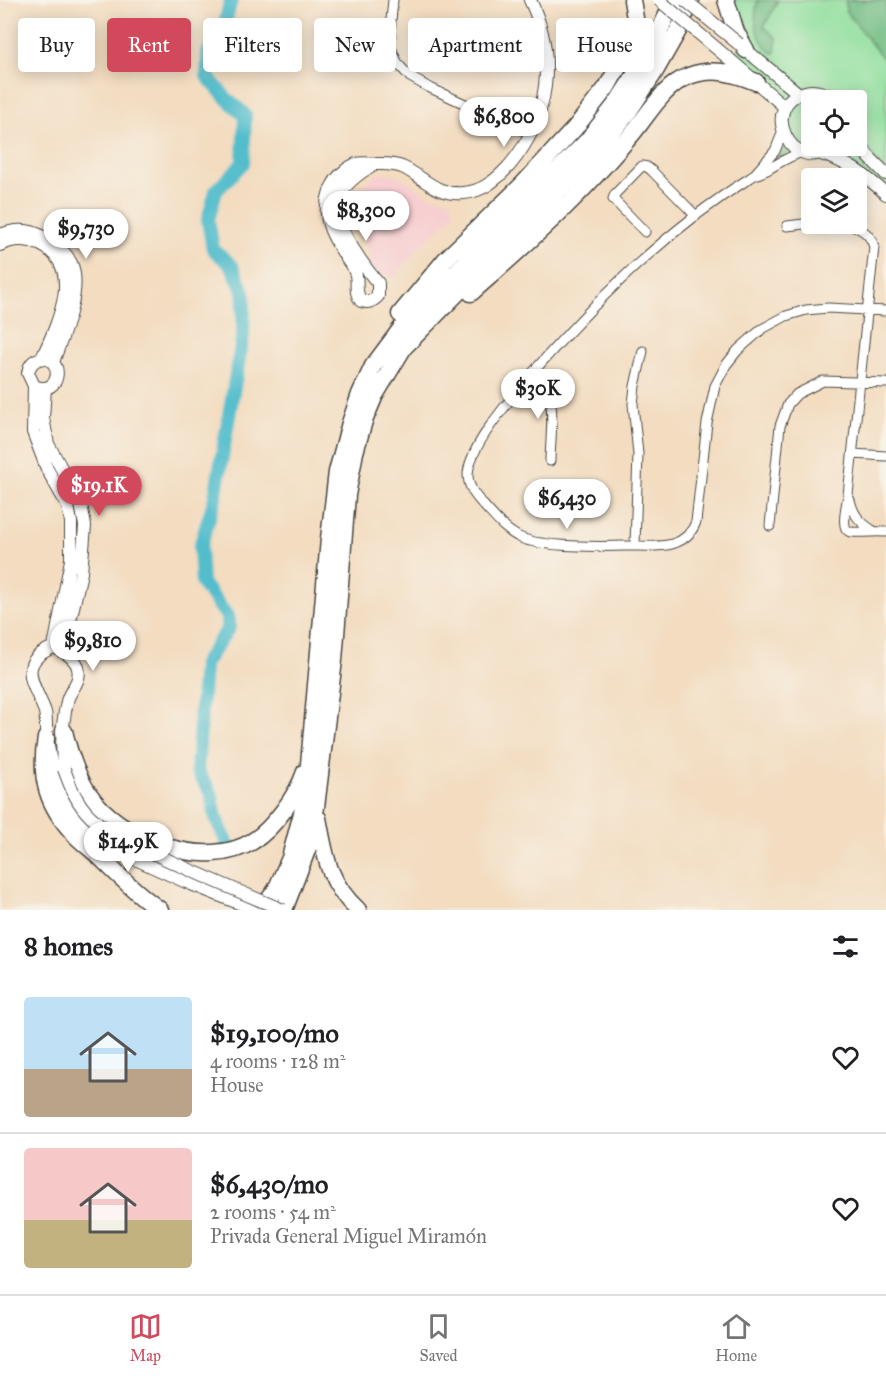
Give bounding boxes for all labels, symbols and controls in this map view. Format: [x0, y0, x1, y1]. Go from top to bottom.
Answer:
chip: Buy [18, 18, 95, 72]
chip: Rent [107, 18, 191, 72]
chip: Filters [203, 18, 302, 72]
chip: New [314, 18, 396, 72]
chip: Apartment [408, 18, 544, 72]
chip: House [556, 18, 654, 72]
map controls [801, 90, 867, 234]
button: locate [801, 90, 867, 156]
pin: $6,800 [455, 97, 553, 148]
text: $6,800 [473, 104, 535, 128]
button: layers [801, 168, 867, 234]
pin: $8,300 [317, 191, 415, 242]
text: $8,300 [336, 198, 396, 222]
pin: $9,730 [37, 209, 135, 260]
text: $9,730 [57, 216, 115, 240]
pin: $30K [502, 369, 574, 420]
text: $30K [515, 376, 561, 400]
pin: $19.1K [50, 466, 148, 517]
text: $19.1K [71, 473, 127, 497]
pin: $6,430 [518, 479, 616, 530]
text: $6,430 [538, 486, 596, 510]
pin: $9,810 [44, 621, 142, 672]
text: $9,810 [64, 628, 122, 652]
pin: $14.9K [79, 822, 177, 873]
text: $14.9K [98, 829, 158, 853]
text: 8 homes [24, 930, 113, 962]
icon: filters [829, 930, 862, 963]
text: $19,100/mo [210, 1017, 339, 1049]
icon: home [72, 1021, 144, 1093]
icon: heart [829, 1041, 862, 1074]
text: 4 rooms · 128 m² [210, 1049, 346, 1073]
text: House [210, 1073, 264, 1097]
text: $6,430/mo [210, 1168, 328, 1200]
icon: home [72, 1172, 144, 1244]
icon: heart [829, 1192, 862, 1225]
text: 2 rooms · 54 m² [210, 1200, 336, 1224]
text: Privada General Miguel Miramón [210, 1224, 487, 1248]
tab: Map [129, 1310, 162, 1365]
tab: Saved [420, 1310, 458, 1365]
tab: Home [715, 1310, 757, 1365]

